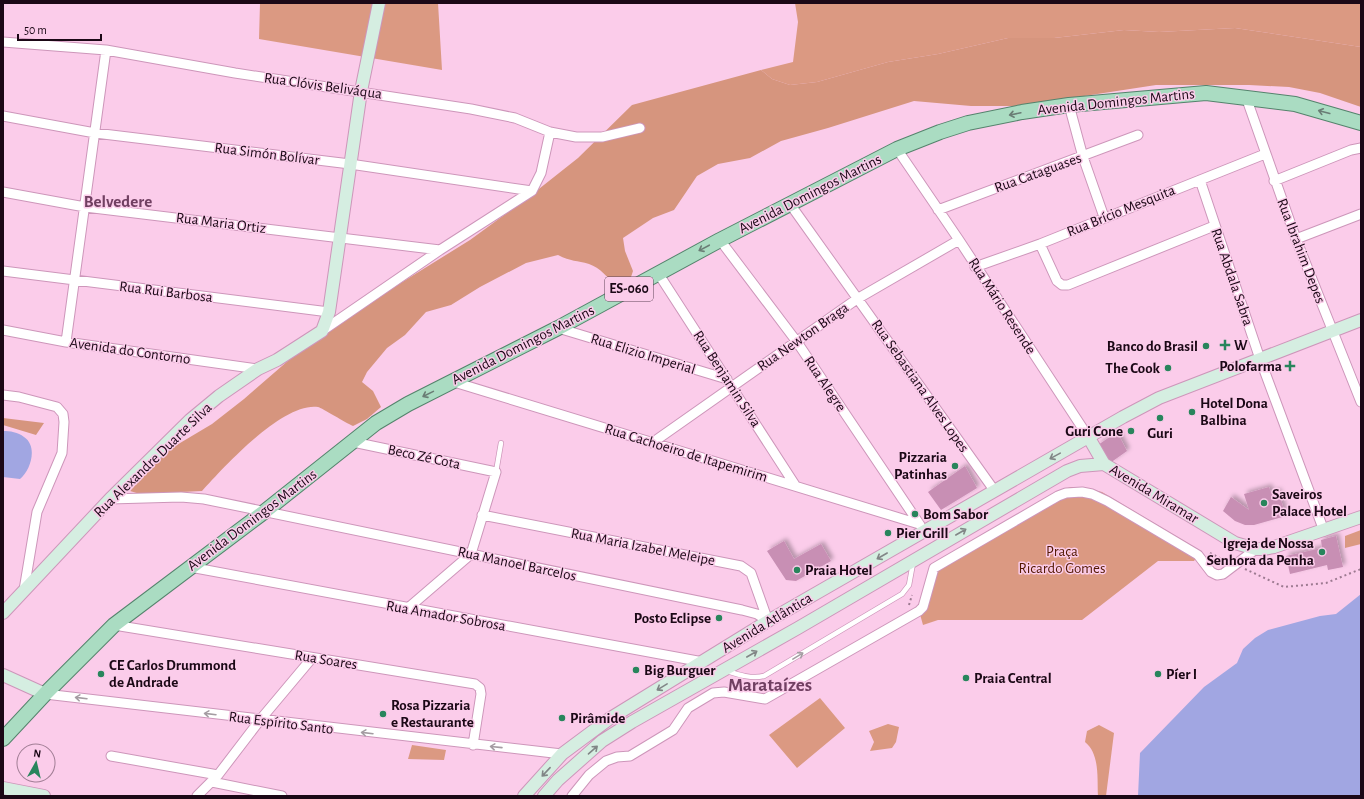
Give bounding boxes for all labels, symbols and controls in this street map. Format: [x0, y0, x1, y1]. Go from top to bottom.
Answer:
scale bar [18, 16, 101, 42]
text: 50 m [24, 24, 47, 36]
street label: Rua Clóvis Beliváqua [263, 70, 383, 102]
street label: Avenida Domingos Martins [1037, 86, 1195, 118]
one-way arrow [1317, 108, 1330, 115]
one-way arrow [1008, 110, 1021, 118]
street label: Rua Simón Bolívar [214, 140, 320, 168]
street label: Rua Cataguases [992, 150, 1084, 196]
street label: Avenida Domingos Martins [736, 151, 884, 237]
street label: Rua Brício Mesquita [1065, 182, 1177, 240]
district label: Belvedere [84, 193, 152, 210]
street label: Rua Ibrahim Depes [1274, 197, 1328, 305]
street label: Rua Maria Ortiz [175, 210, 267, 236]
street label: Rua Abdala Sabra [1208, 226, 1256, 328]
one-way arrow [698, 245, 710, 253]
street label: Rua Mário Resende [965, 255, 1039, 357]
road number: ES-060 [605, 277, 653, 301]
street label: Rua Rui Barbosa [118, 279, 214, 305]
street label: Rua Newton Braga [755, 300, 851, 374]
street label: Avenida Domingos Martins [449, 302, 597, 388]
street label: Rua Sebastiana Alves Lopes [868, 317, 972, 455]
street label: Rua Benjamin Silva [690, 328, 764, 430]
street label: Rua Elizio Imperial [589, 331, 697, 377]
street label: Avenida do Contorno [69, 335, 191, 367]
place label: W [1234, 338, 1248, 353]
place label: Banco do Brasil [1107, 339, 1198, 354]
marker: W [1219, 339, 1231, 351]
marker: Banco do Brasil [1201, 341, 1211, 351]
street label: Rua Alegre [801, 354, 849, 414]
place label: Polofarma [1219, 359, 1282, 374]
place label: The Cook [1105, 361, 1161, 376]
marker: Polofarma [1285, 361, 1295, 371]
marker: The Cook [1163, 363, 1173, 373]
one-way arrow [423, 391, 435, 398]
place label: Hotel Dona Balbina [1200, 396, 1268, 428]
street label: Rua Alexandre Duarte Silva [91, 400, 215, 520]
marker: Hotel Dona Balbina [1187, 407, 1197, 417]
marker: Guri [1155, 413, 1165, 423]
street label: Rua Cachoeiro de Itapemirim [603, 421, 769, 485]
place label: Guri Cone [1065, 424, 1123, 439]
marker: Guri Cone [1126, 426, 1136, 436]
place label: Guri [1147, 426, 1173, 441]
street label: Beco Zé Cota [386, 442, 462, 472]
place label: Pizzaria Patinhas [894, 450, 947, 482]
one-way arrow [1049, 453, 1061, 461]
marker: Pizzaria Patinhas [950, 461, 960, 471]
street label: Avenida Miramar [1107, 462, 1201, 526]
street label: Avenida Domingos Martins [184, 466, 320, 574]
place label: Saveiros Palace Hotel [1272, 487, 1347, 519]
marker: Saveiros Palace Hotel [1259, 498, 1269, 508]
place label: Bom Sabor [923, 507, 989, 522]
marker: Bom Sabor [910, 509, 920, 519]
street label: Rua Maria Izabel Meleipe [570, 526, 716, 568]
place label: Pier Grill [896, 526, 948, 541]
marker: Pier Grill [883, 528, 893, 538]
one-way arrow [955, 528, 967, 536]
place label: Igreja de Nossa Senhora da Penha [1206, 536, 1314, 568]
street label: Rua Manoel Barcelos [456, 544, 578, 584]
park label: Praça Ricardo Gomes [1018, 544, 1106, 576]
marker: Igreja de Nossa Senhora da Penha [1317, 547, 1327, 557]
one-way arrow [876, 553, 888, 561]
place label: Praia Hotel [805, 563, 872, 578]
marker: Praia Hotel [792, 565, 802, 575]
street label: Avenida Atlântica [719, 590, 815, 656]
street label: Rua Amador Sobrosa [385, 598, 507, 634]
place label: Posto Eclipse [634, 611, 711, 626]
marker: Posto Eclipse [714, 613, 724, 623]
street label: Rua Soares [294, 648, 358, 672]
one-way arrow [746, 650, 758, 657]
one-way arrow [792, 652, 803, 660]
place label: CE Carlos Drummond de Andrade [109, 658, 236, 690]
place label: Big Burguer [644, 663, 716, 678]
marker: Big Burguer [631, 665, 641, 675]
place label: Píer I [1166, 667, 1197, 682]
marker: CE Carlos Drummond de Andrade [96, 669, 106, 679]
marker: Píer I [1153, 669, 1163, 679]
place label: Praia Central [974, 671, 1052, 686]
marker: Praia Central [961, 673, 971, 683]
district label: Marataízes [728, 676, 812, 695]
one-way arrow [656, 684, 668, 692]
one-way arrow [75, 695, 88, 702]
place label: Rosa Pizzaria e Restaurante [391, 698, 474, 730]
street label: Rua Espírito Santo [228, 709, 334, 737]
marker: Rosa Pizzaria e Restaurante [378, 709, 388, 719]
one-way arrow [204, 710, 217, 718]
place label: Pirâmide [570, 711, 625, 726]
marker: Pirâmide [557, 713, 567, 723]
one-way arrow [361, 729, 374, 737]
north arrow [16, 743, 56, 783]
one-way arrow [490, 744, 503, 751]
one-way arrow [587, 745, 598, 754]
text: N [33, 748, 42, 760]
one-way arrow [541, 767, 551, 777]

